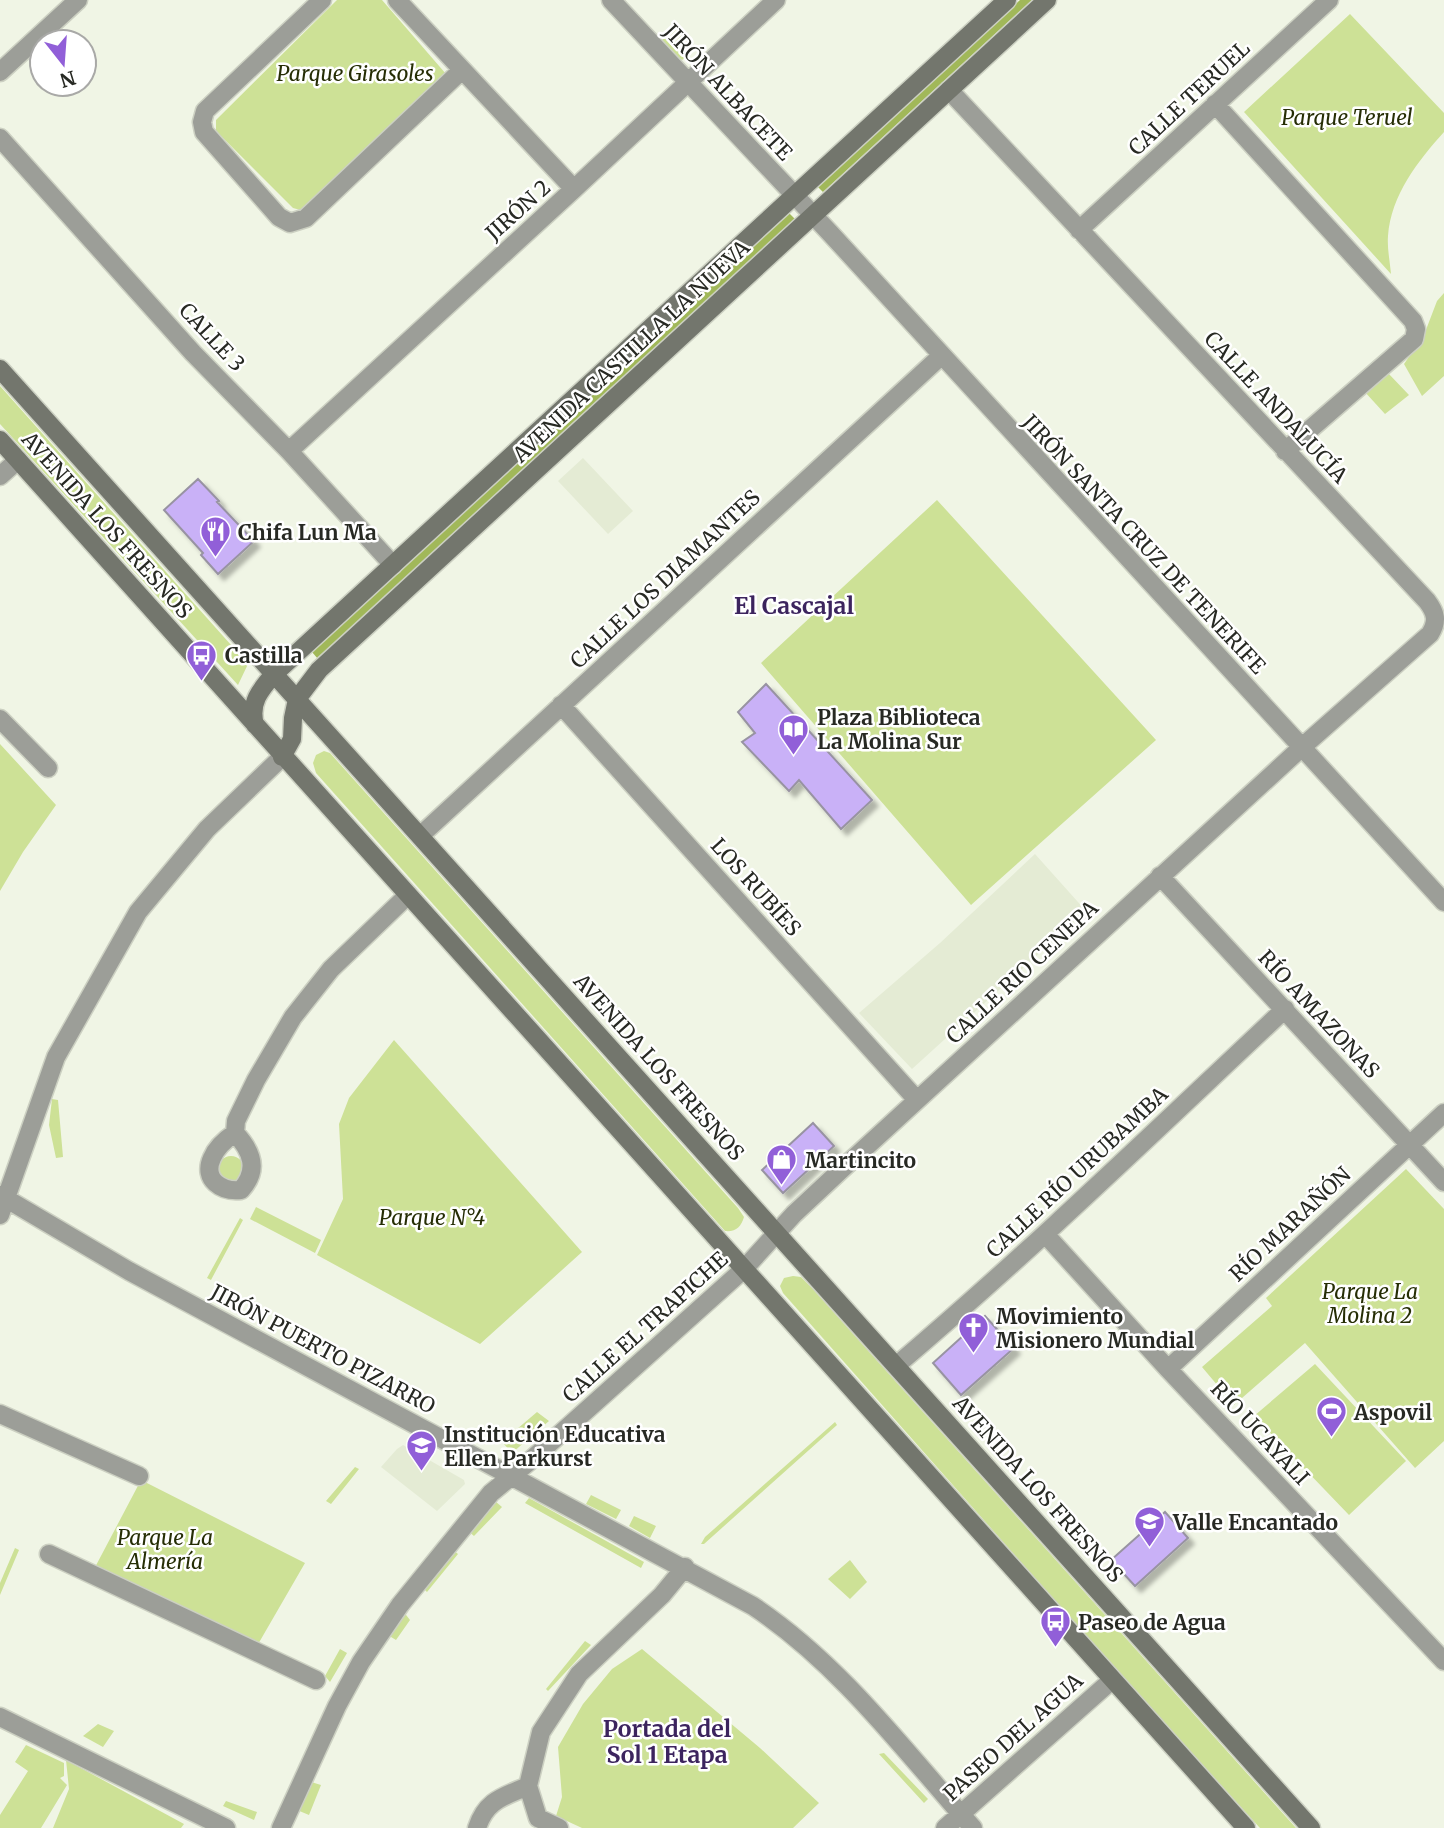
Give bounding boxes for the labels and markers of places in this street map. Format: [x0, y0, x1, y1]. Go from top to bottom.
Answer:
restaurant icon: Chifa Lun Ma [198, 515, 232, 559]
place label: Chifa Lun Ma [238, 519, 377, 546]
bus stop icon: Castilla [185, 638, 219, 682]
place label: Castilla [225, 642, 303, 669]
place label: Plaza Biblioteca La Molina Sur [817, 704, 981, 755]
library icon: Plaza Biblioteca La Molina Sur [777, 712, 811, 756]
shop icon: Martincito [765, 1143, 799, 1187]
place label: Martincito [805, 1147, 916, 1174]
place label: Movimiento Misionero Mundial [996, 1303, 1195, 1354]
church icon: Movimiento Misionero Mundial [956, 1311, 990, 1355]
sports icon: Aspovil [1314, 1395, 1348, 1439]
place label: Aspovil [1353, 1399, 1432, 1426]
place label: Institución Educativa Ellen Parkurst [444, 1421, 666, 1472]
school or university icon: Institución Educativa Ellen Parkurst [404, 1429, 438, 1473]
school or university icon: Valle Encantado [1133, 1505, 1167, 1549]
place label: Valle Encantado [1172, 1509, 1338, 1536]
bus stop icon: Paseo de Agua [1038, 1605, 1072, 1649]
place label: Paseo de Agua [1078, 1609, 1226, 1636]

